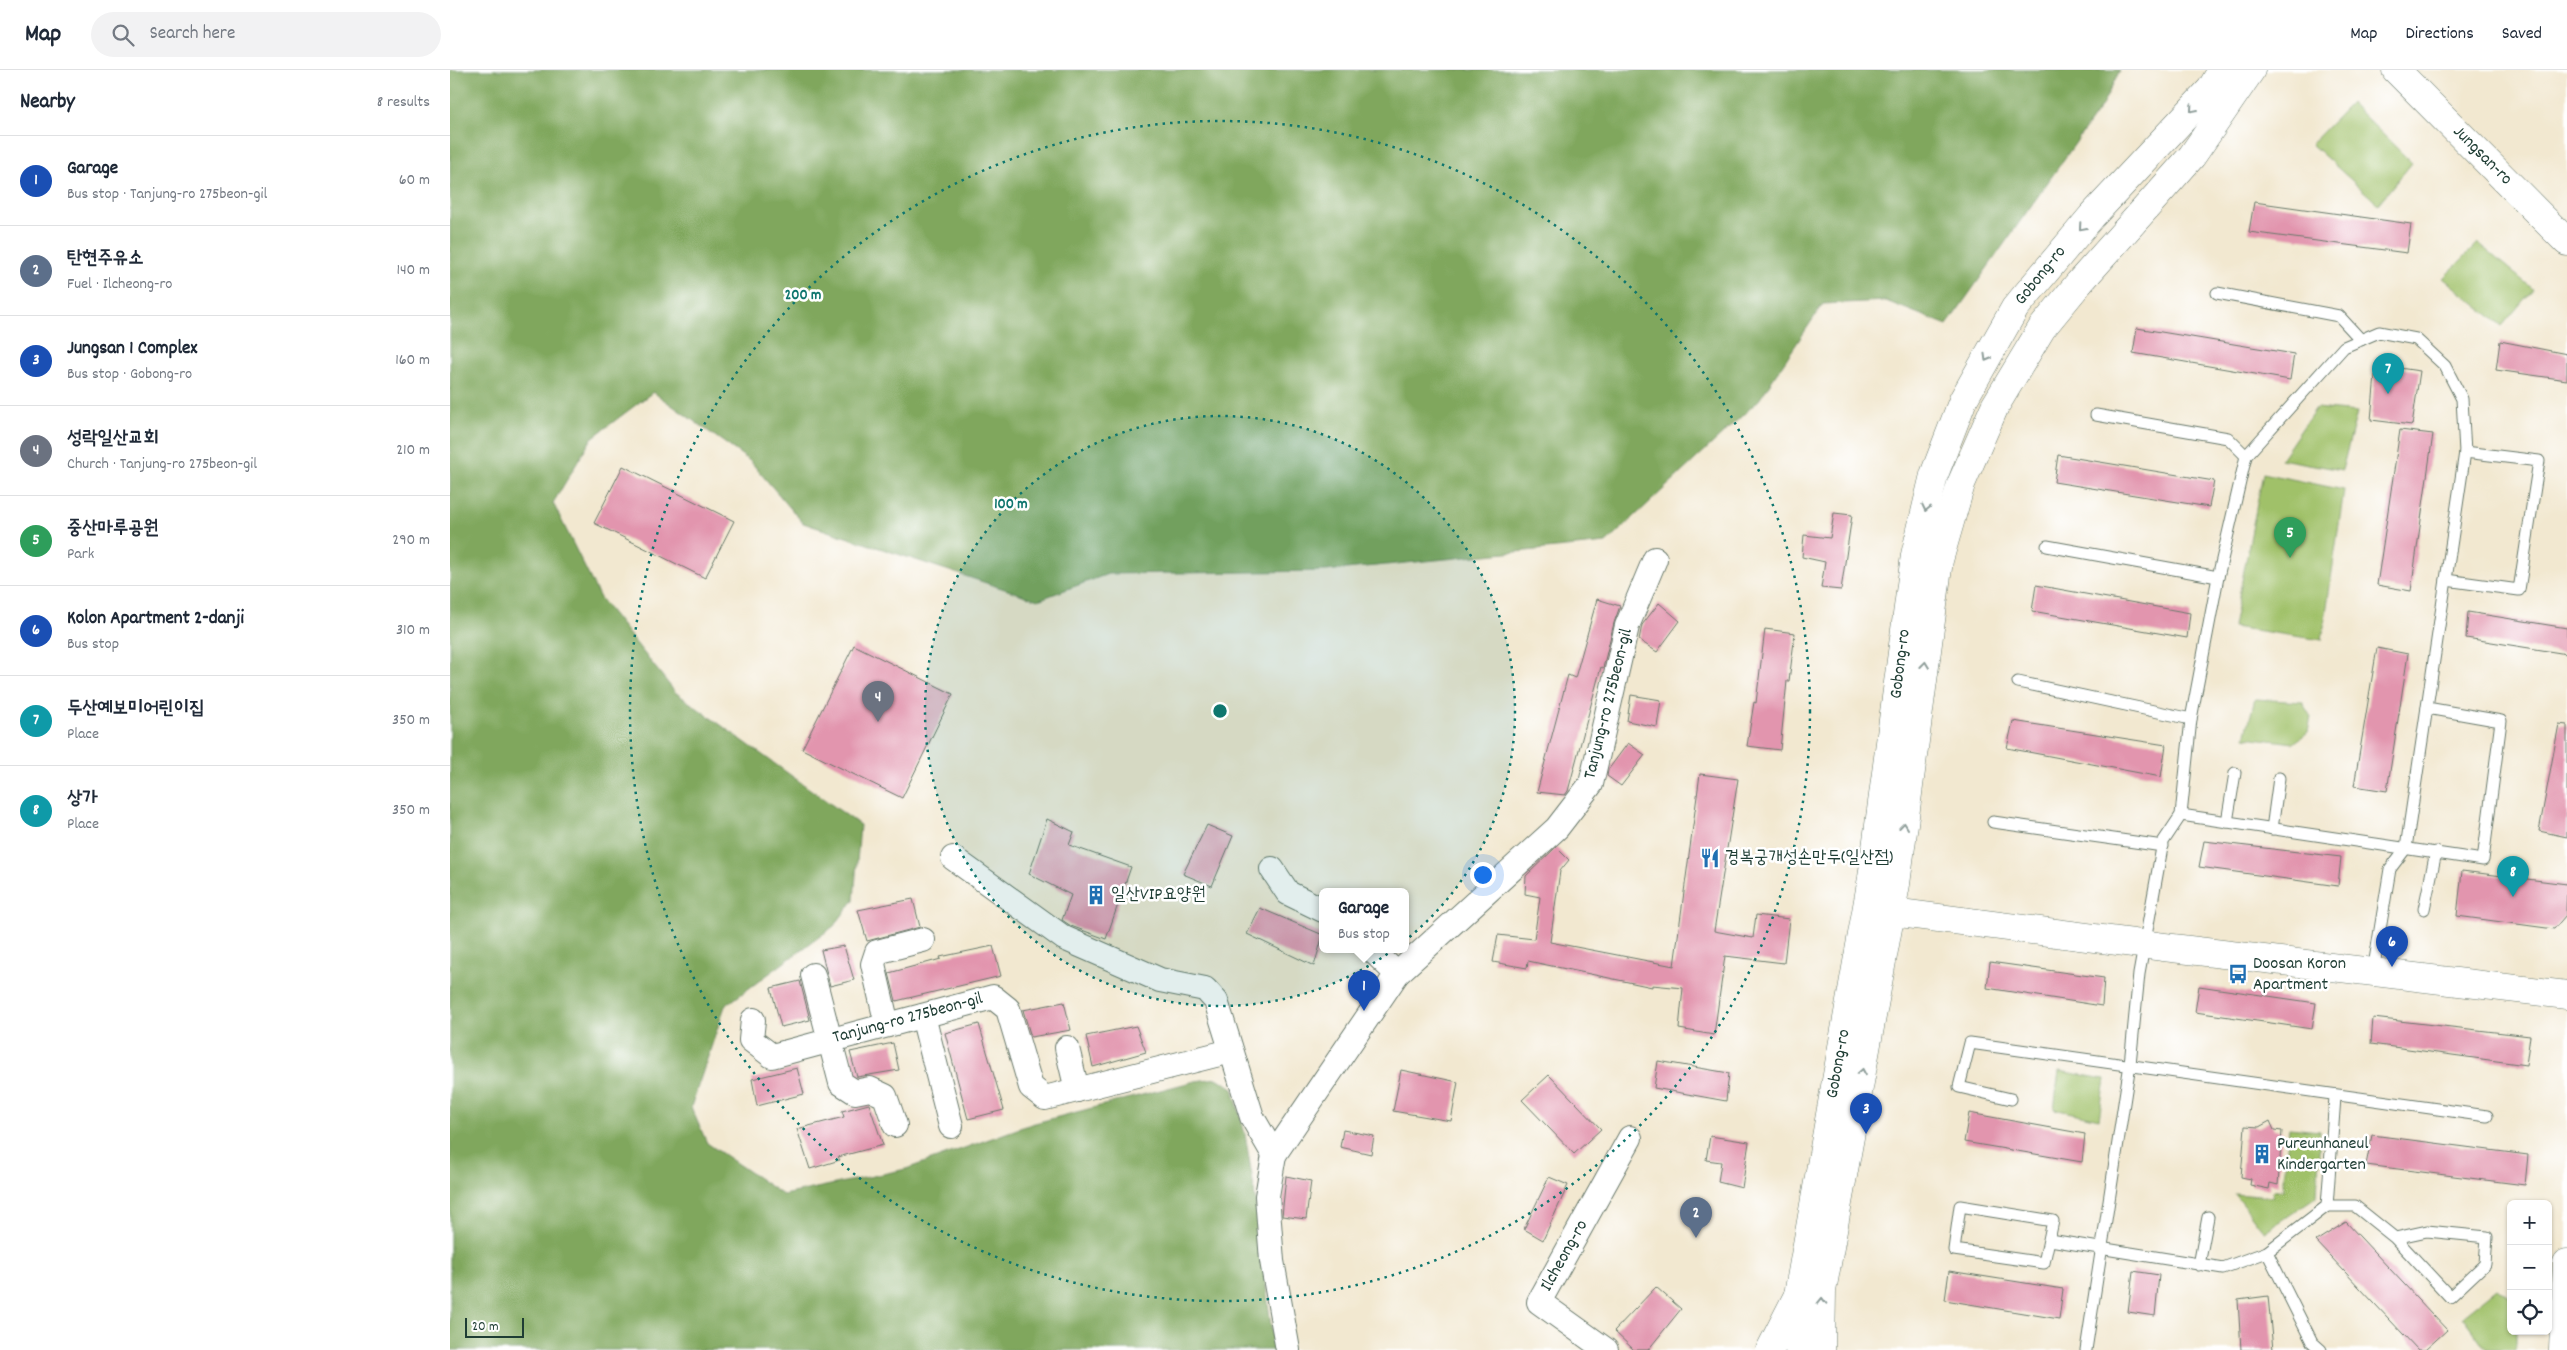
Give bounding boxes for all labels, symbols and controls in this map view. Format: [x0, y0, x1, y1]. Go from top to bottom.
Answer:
search box [91, 12, 441, 57]
text: Map [25, 18, 61, 52]
icon: search [109, 21, 137, 49]
text: Search here [149, 21, 235, 48]
text: Map [2350, 22, 2377, 47]
text: Directions [2405, 22, 2474, 47]
text: Saved [2502, 22, 2542, 47]
text: Nearby [20, 88, 75, 118]
text: 8 results [377, 91, 430, 114]
one-way arrow [2190, 104, 2199, 113]
street label: Jungsan-ro [2446, 120, 2518, 192]
text: Garage [67, 156, 118, 183]
text: 1 [34, 169, 38, 192]
text: 60 m [399, 169, 430, 192]
text: Bus stop · Tanjung-ro 275beon-gil [67, 183, 267, 206]
one-way arrow [2078, 222, 2087, 231]
street label: Gobong-ro [2009, 241, 2073, 311]
text: 탄현주유소 [67, 246, 143, 273]
text: 2 [33, 259, 40, 282]
text: 140 m [396, 259, 430, 282]
text: Fuel · Ilcheong-ro [67, 273, 173, 296]
text: 200 m [785, 285, 821, 307]
text: Jungsan 1 Complex [67, 336, 197, 363]
text: 3 [32, 349, 40, 372]
text: 160 m [395, 349, 430, 372]
one-way arrow [1983, 353, 1993, 362]
pin: 7 [2372, 353, 2404, 394]
text: Bus stop · Gobong-ro [67, 363, 192, 386]
text: 성락일산교회 [67, 426, 159, 453]
text: 4 [33, 439, 39, 462]
text: 210 m [396, 439, 430, 462]
text: Church · Tanjung-ro 275beon-gil [67, 453, 257, 476]
text: 100 m [994, 494, 1028, 516]
one-way arrow [1921, 504, 1932, 513]
text: 중산마루공원 [67, 516, 159, 543]
pin: 5 [2274, 517, 2306, 558]
text: 5 [32, 529, 40, 552]
text: 290 m [392, 529, 430, 552]
text: Park [67, 543, 94, 566]
text: Kolon Apartment 2-danji [67, 606, 244, 633]
text: 6 [32, 619, 40, 642]
text: 310 m [396, 619, 430, 642]
street label: Tanjung-ro 275beon-gil [1578, 625, 1640, 782]
street label: Gobong-ro [1884, 628, 1918, 700]
text: Bus stop [67, 633, 119, 656]
one-way arrow [1919, 661, 1930, 669]
pin: 4 [862, 681, 894, 722]
text: 두산예보미어린이집 [67, 696, 205, 723]
centre of rings [1211, 702, 1229, 720]
text: 7 [33, 709, 39, 732]
text: 350 m [392, 709, 430, 732]
text: Place [67, 723, 99, 746]
text: 상가 [67, 786, 98, 813]
text: 8 [33, 799, 39, 822]
text: 350 m [392, 799, 430, 822]
text: Place [67, 813, 99, 836]
one-way arrow [1898, 822, 1909, 830]
place label: 경복궁개성손만두(일산점) [1725, 846, 1893, 871]
restaurant icon: 경복궁개성손만두(일산점) [1699, 847, 1721, 869]
pin: 8 [2497, 856, 2529, 897]
your location [1470, 862, 1496, 888]
place label: 일산VIP요양원 [1111, 883, 1206, 908]
building icon: 일산VIP요양원 [1085, 884, 1107, 906]
popup [1319, 888, 1409, 953]
text: Garage [1338, 896, 1389, 923]
text: Bus stop [1338, 923, 1390, 946]
pin: 6 [2376, 926, 2408, 967]
place label: Doosan Koron Apartment [2253, 952, 2346, 998]
bus stop icon: Doosan Koron Apartment [2227, 963, 2249, 985]
pin: 1 [1348, 970, 1380, 1011]
street label: Tanjung-ro 275beon-gil [830, 987, 986, 1051]
street label: Gobong-ro [1821, 1027, 1857, 1101]
one-way arrow [1856, 1068, 1866, 1077]
pin: 3 [1850, 1093, 1882, 1134]
place label: Pureunhaneul Kindergarten [2277, 1132, 2369, 1178]
building icon: Pureunhaneul Kindergarten [2251, 1143, 2273, 1165]
pin: 2 [1680, 1197, 1712, 1238]
map controls [2507, 1200, 2552, 1335]
button: + [2507, 1200, 2552, 1245]
street label: Ilcheong-ro [1535, 1216, 1595, 1296]
button: − [2507, 1245, 2552, 1290]
button: locate [2507, 1290, 2552, 1335]
one-way arrow [1817, 1297, 1827, 1305]
scale bar [465, 1315, 524, 1338]
text: 20 m [472, 1317, 499, 1337]

